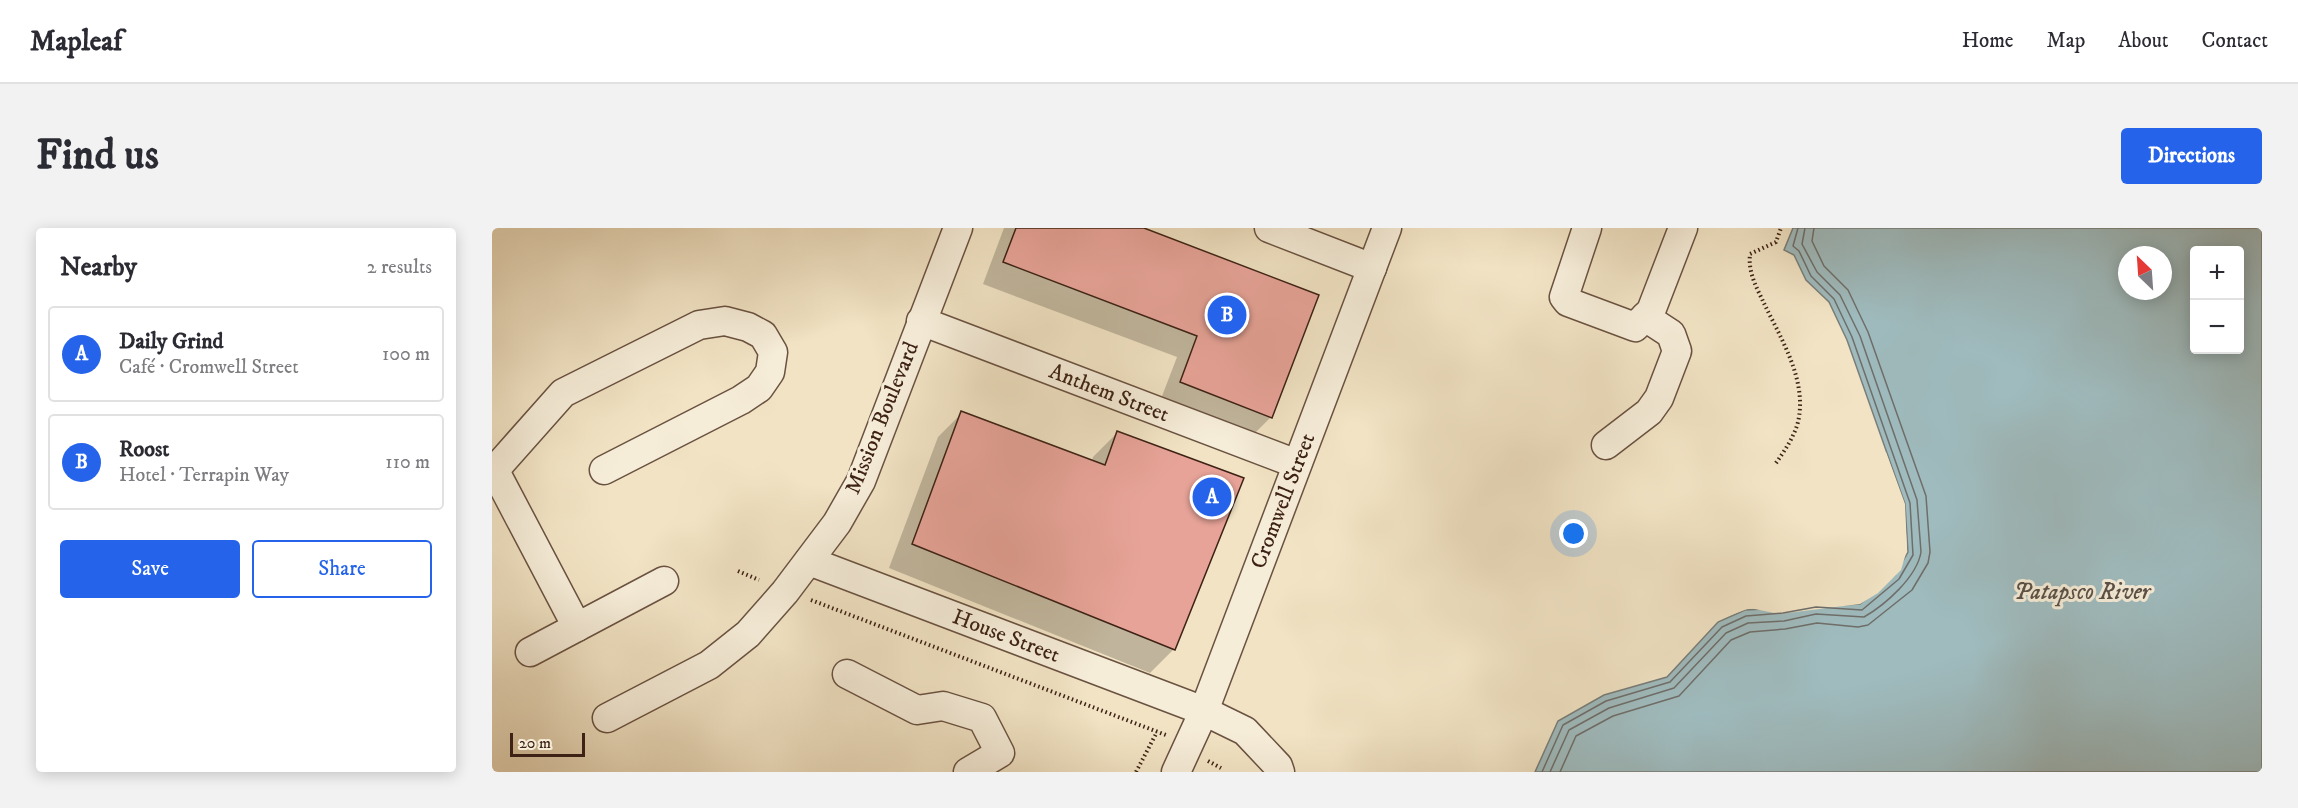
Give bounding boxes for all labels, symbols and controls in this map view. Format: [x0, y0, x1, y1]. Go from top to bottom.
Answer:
text: Mapleaf [30, 24, 122, 59]
text: Home [1962, 28, 2014, 54]
text: Map [2047, 28, 2085, 54]
text: About [2118, 28, 2169, 54]
text: Contact [2202, 28, 2268, 54]
button: Directions [2121, 128, 2262, 184]
text: Find us [36, 130, 159, 182]
north arrow [2118, 246, 2172, 300]
map controls [2190, 246, 2244, 354]
button: + [2190, 246, 2244, 300]
text: Nearby [60, 251, 137, 284]
text: 2 results [367, 255, 432, 280]
pin: B [1208, 292, 1246, 338]
button: − [2190, 300, 2244, 354]
text: Daily Grind [119, 328, 224, 355]
street label: Mission Boulevard [839, 338, 925, 498]
text: A [75, 342, 88, 367]
text: 100 m [382, 342, 430, 367]
text: Café · Cromwell Street [119, 355, 299, 380]
street label: Anthem Street [1045, 358, 1173, 428]
street label: Cromwell Street [1245, 429, 1321, 573]
text: Roost [119, 436, 169, 463]
text: B [75, 450, 88, 475]
text: 110 m [385, 450, 430, 475]
text: Hotel · Terrapin Way [119, 463, 289, 488]
pin: A [1192, 474, 1232, 520]
your location [1559, 519, 1588, 548]
button: Save [60, 540, 240, 598]
button: Share [252, 540, 432, 598]
water label: Patapsco River [2014, 577, 2153, 607]
street label: House Street [949, 603, 1063, 669]
scale bar [510, 730, 585, 758]
text: 20 m [519, 733, 551, 753]

